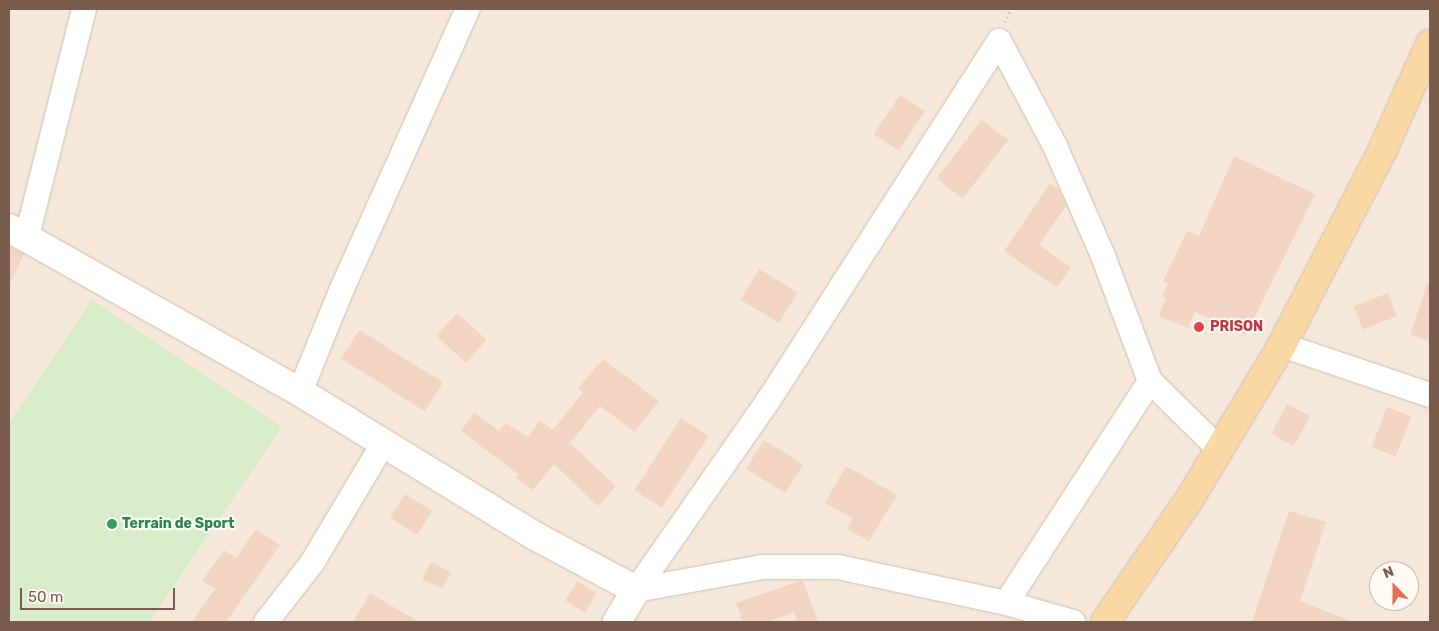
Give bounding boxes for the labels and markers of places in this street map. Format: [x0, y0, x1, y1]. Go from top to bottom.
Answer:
place label: PRISON [1210, 319, 1263, 335]
marker: PRISON [1192, 320, 1206, 334]
place label: Terrain de Sport [122, 516, 234, 532]
marker: Terrain de Sport [106, 518, 118, 530]

